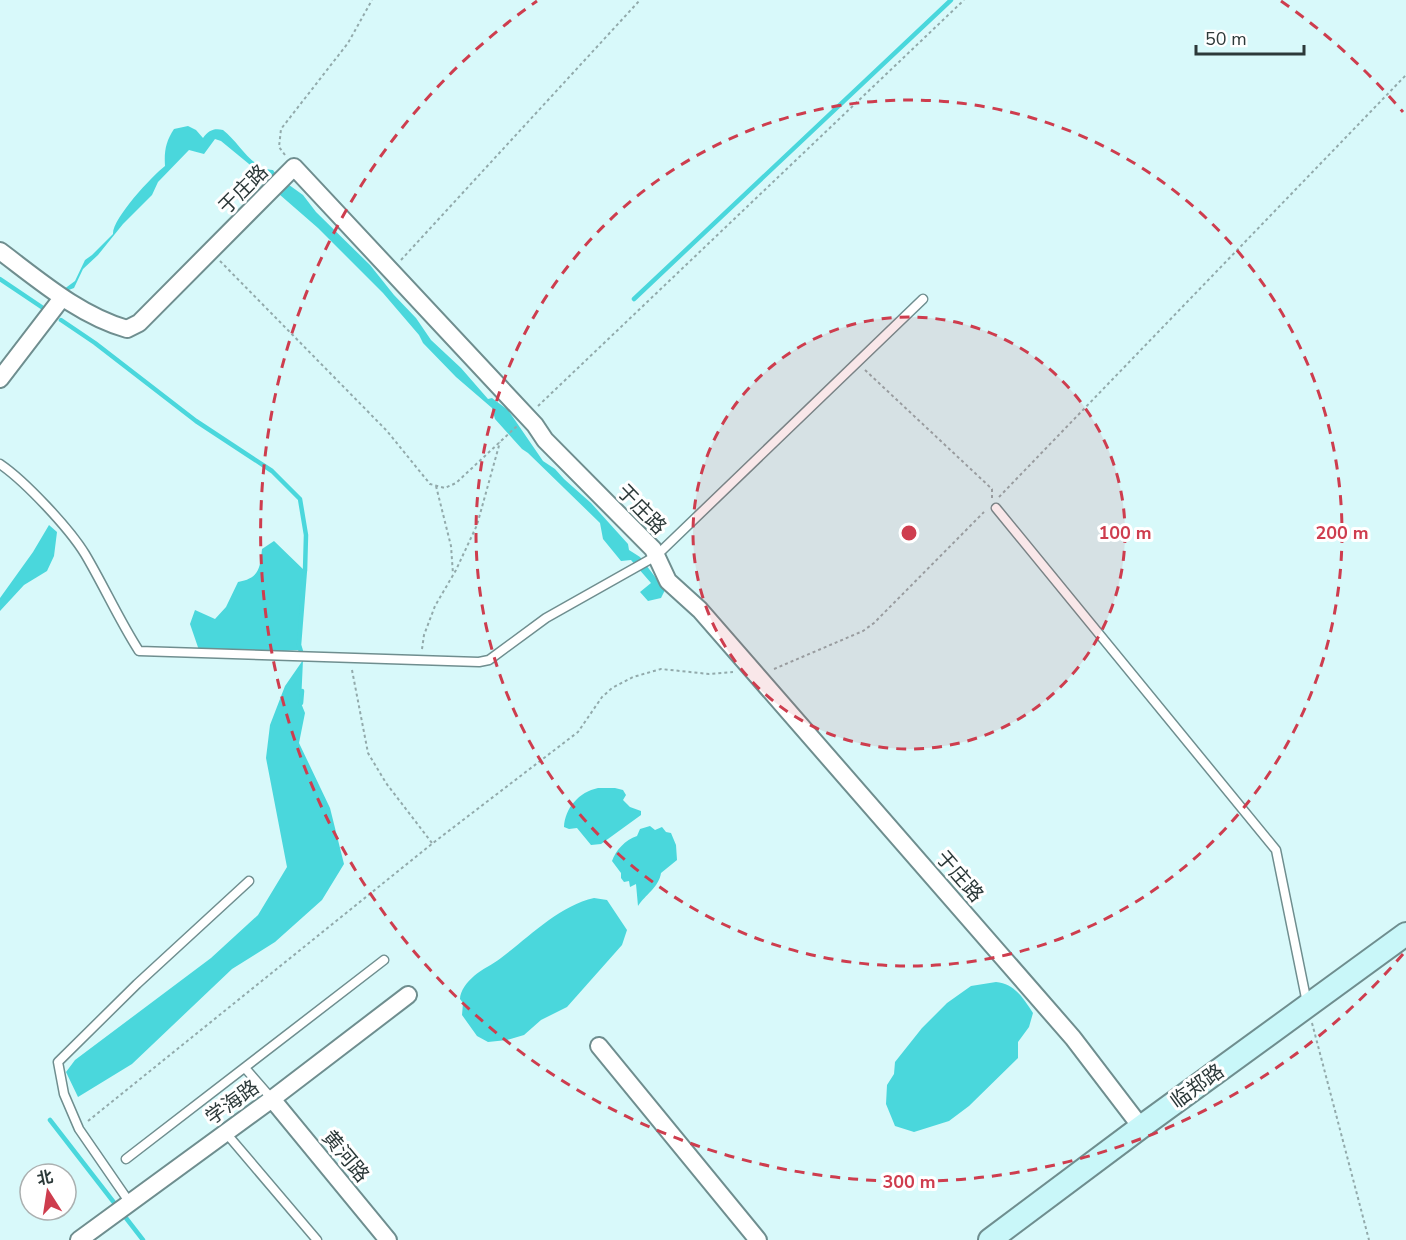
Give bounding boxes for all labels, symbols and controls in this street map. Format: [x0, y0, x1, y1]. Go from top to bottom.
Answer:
scale bar [1196, 18, 1304, 56]
text: 50 m [1205, 27, 1247, 51]
street label: 于庄路 [213, 159, 274, 220]
street label: 于庄路 [611, 478, 672, 540]
text: 100 m [1098, 521, 1152, 545]
text: 200 m [1315, 521, 1369, 545]
centre of rings [899, 523, 919, 543]
street label: 于庄路 [930, 845, 989, 908]
street label: 临郑路 [1165, 1058, 1229, 1115]
street label: 学海路 [200, 1074, 264, 1131]
street label: 黄河路 [316, 1125, 375, 1188]
north arrow [18, 1162, 78, 1222]
text: 北 [35, 1166, 55, 1191]
text: 300 m [882, 1170, 936, 1194]

